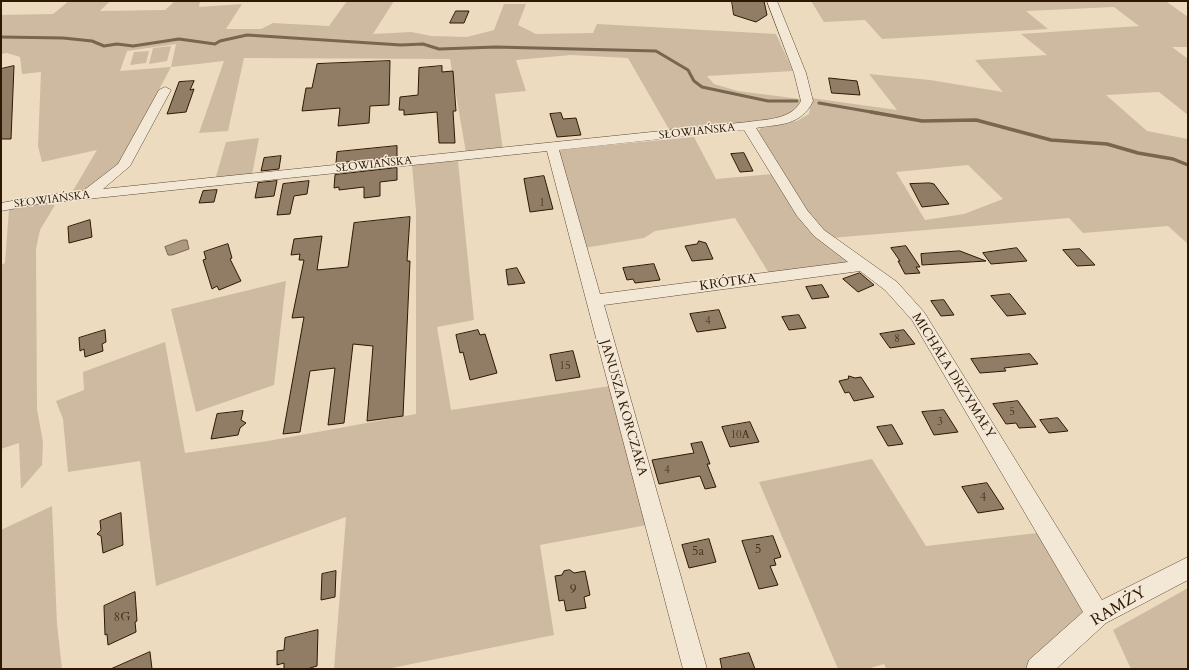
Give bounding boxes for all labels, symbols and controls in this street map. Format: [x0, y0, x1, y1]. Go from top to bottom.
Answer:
street label: SŁOWIAŃSKA [658, 121, 736, 143]
street label: SŁOWIAŃSKA [335, 154, 413, 176]
street label: SŁOWIAŃSKA [13, 189, 91, 211]
house number: 1 [539, 196, 545, 210]
street label: KRÓTKA [699, 271, 757, 295]
street label: MICHAŁA DRZYMAŁY [908, 310, 998, 442]
house number: 4 [705, 314, 711, 328]
house number: 8 [894, 332, 900, 346]
street label: JANUSZA KORCZAKA [596, 338, 650, 478]
house number: 15 [559, 359, 571, 373]
house number: 5 [1009, 405, 1015, 419]
house number: 3 [937, 415, 943, 429]
house number: 10A [730, 428, 750, 442]
house number: 4 [664, 463, 670, 477]
house number: 4 [980, 490, 986, 506]
house number: 5 [755, 542, 761, 558]
house number: 5a [692, 544, 704, 560]
house number: 9 [570, 582, 576, 598]
street label: RAMŻY [1088, 583, 1150, 631]
house number: 8G [114, 610, 130, 626]

